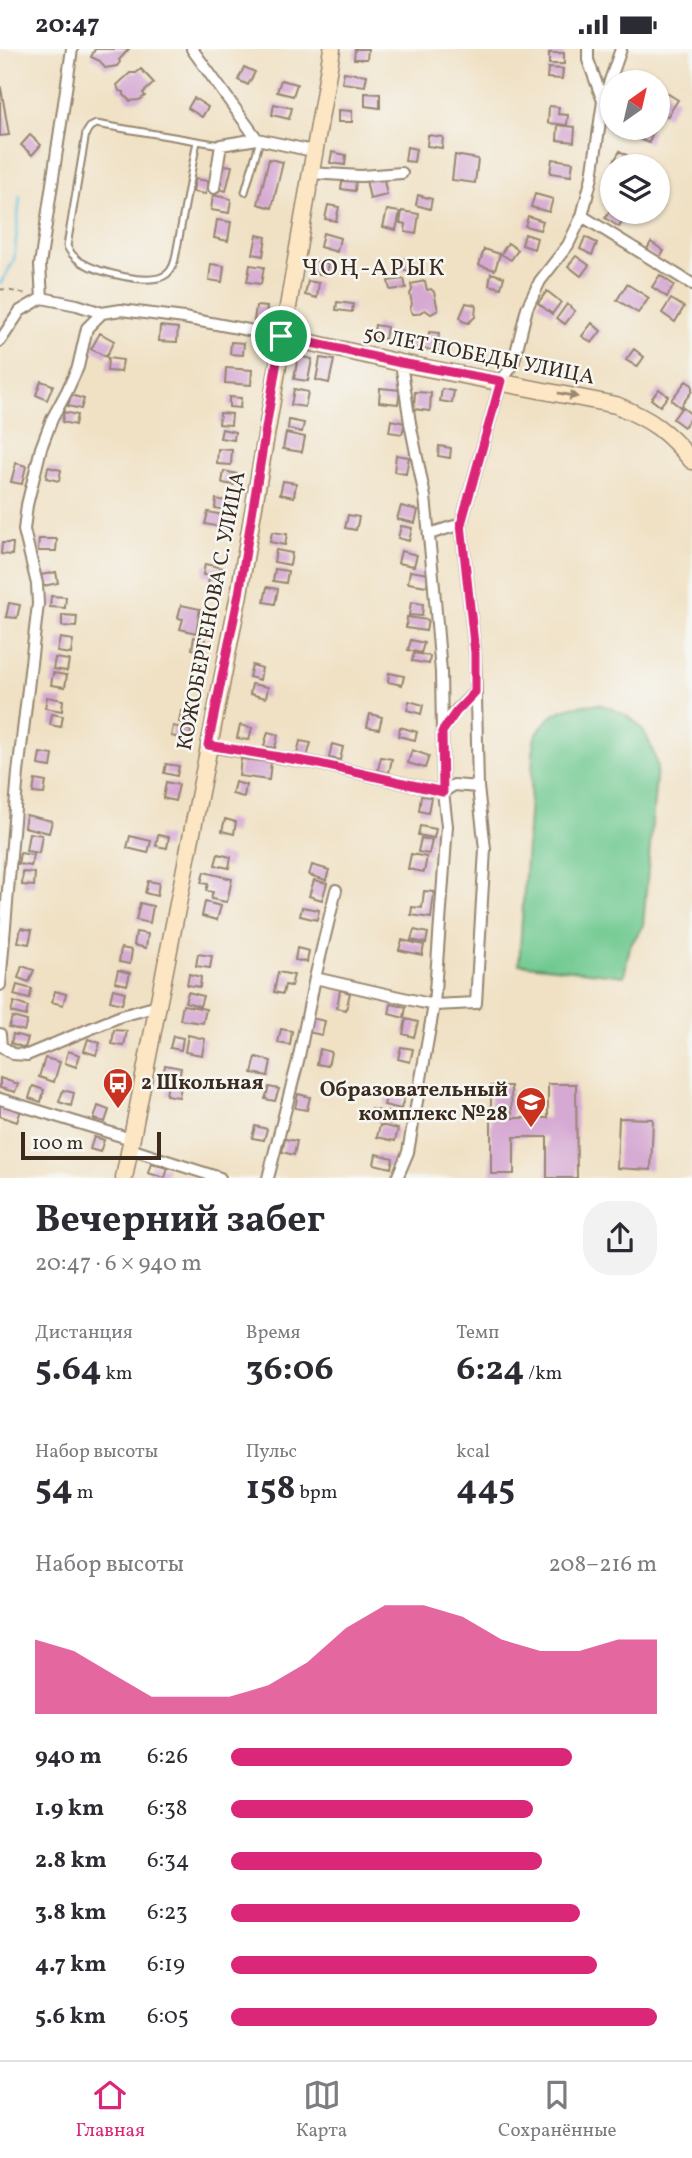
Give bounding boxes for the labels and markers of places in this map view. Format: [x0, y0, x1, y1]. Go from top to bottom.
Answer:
pin [251, 306, 311, 366]
bus stop icon: 2 Школьная [101, 1066, 135, 1110]
place label: 2 Школьная [141, 1069, 264, 1098]
place label: Образовательный комплекс №28 [320, 1076, 508, 1129]
school or university icon: Образовательный комплекс №28 [514, 1085, 548, 1129]

